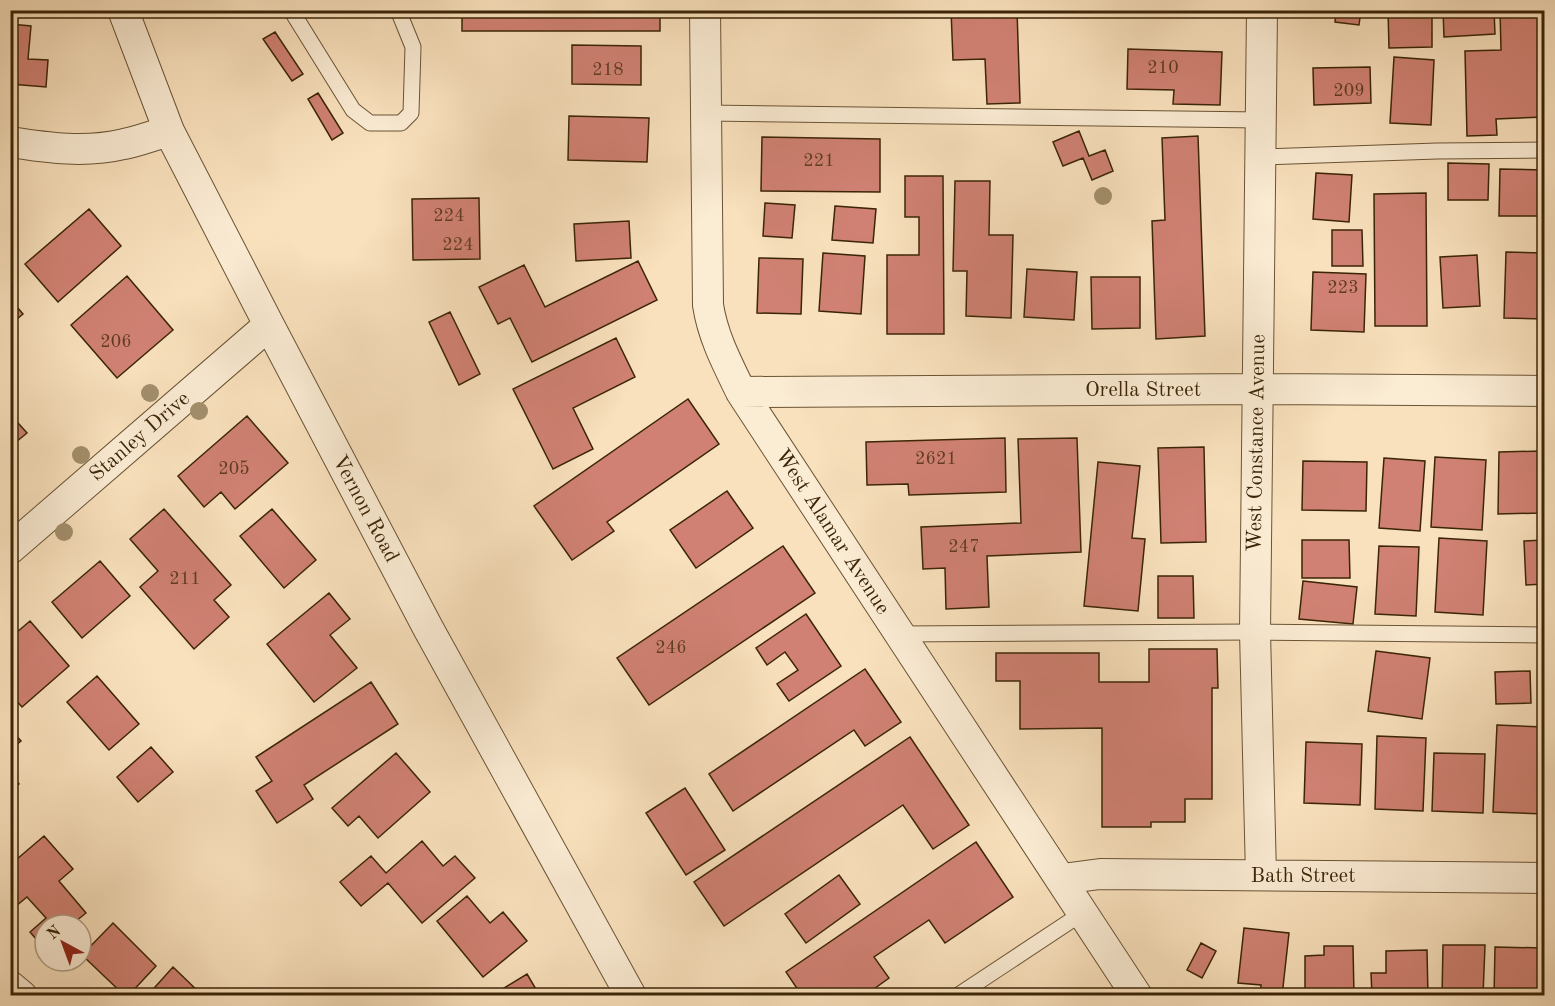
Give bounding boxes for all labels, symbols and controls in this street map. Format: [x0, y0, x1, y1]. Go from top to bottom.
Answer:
house number: 210 [1147, 59, 1179, 77]
house number: 218 [592, 61, 624, 79]
house number: 209 [1333, 82, 1365, 100]
house number: 221 [803, 152, 835, 170]
house number: 224 [433, 207, 465, 225]
house number: 224 [442, 236, 474, 254]
house number: 223 [1327, 279, 1359, 297]
house number: 206 [100, 333, 132, 351]
street label: West Constance Avenue [1245, 334, 1269, 552]
street label: Orella Street [1085, 380, 1201, 401]
street label: Stanley Drive [86, 388, 194, 486]
street label: West Alamar Avenue [771, 445, 893, 619]
house number: 2621 [915, 450, 957, 468]
street label: Vernon Road [328, 452, 402, 566]
house number: 205 [218, 460, 250, 478]
house number: 247 [948, 538, 980, 556]
house number: 211 [169, 570, 201, 588]
house number: 246 [655, 639, 687, 657]
street label: Bath Street [1250, 866, 1356, 887]
north arrow [33, 913, 93, 973]
text: N [45, 923, 65, 943]

